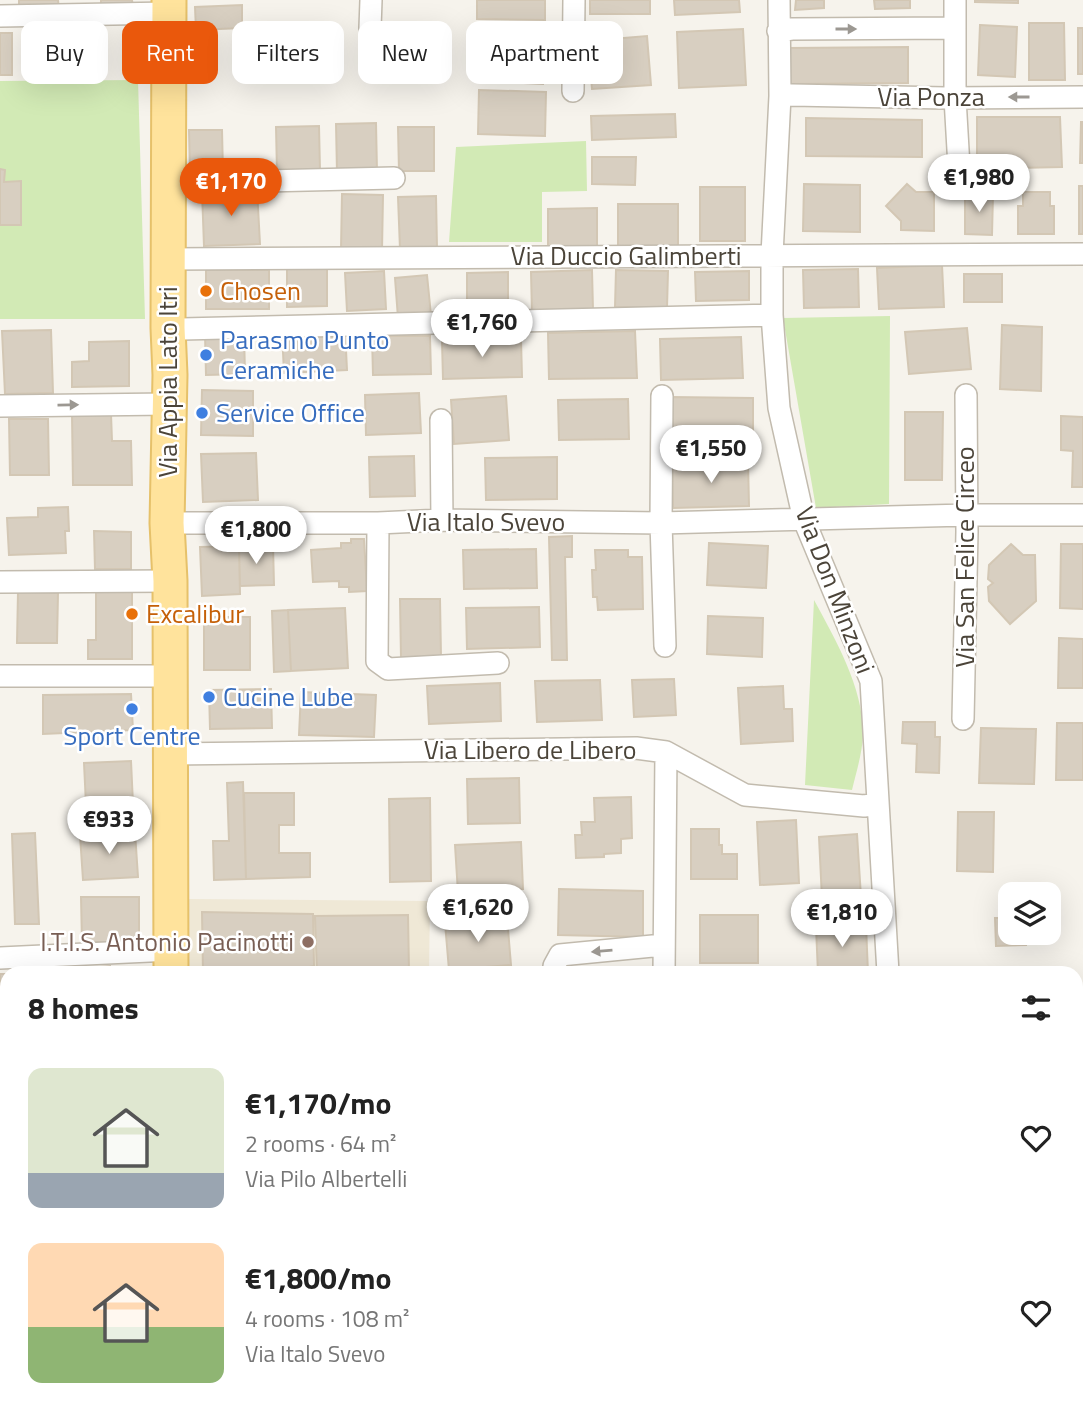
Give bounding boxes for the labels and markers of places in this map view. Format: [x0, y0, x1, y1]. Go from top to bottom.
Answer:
pin: €1,980 [922, 154, 1036, 214]
pin: €1,170 [174, 158, 288, 218]
place label: Chosen [220, 271, 301, 310]
marker: Chosen [198, 283, 214, 299]
pin: €1,760 [425, 300, 539, 359]
place label: Parasmo Punto Ceramiche [220, 320, 390, 389]
marker: Parasmo Punto Ceramiche [198, 347, 214, 363]
place label: Service Office [216, 393, 365, 432]
marker: Service Office [194, 405, 210, 421]
pin: €1,550 [654, 426, 768, 485]
pin: €1,800 [199, 506, 313, 566]
place label: Excalibur [146, 594, 244, 633]
marker: Excalibur [124, 606, 140, 622]
place label: Cucine Lube [223, 677, 353, 716]
marker: Cucine Lube [201, 689, 217, 705]
marker: Sport Centre [124, 701, 140, 717]
place label: Sport Centre [63, 716, 201, 755]
pin: €933 [68, 796, 150, 856]
pin: €1,620 [421, 884, 535, 944]
pin: €1,810 [785, 890, 899, 949]
place label: I.T.I.S. Antonio Pacinotti [40, 922, 294, 961]
marker: I.T.I.S. Antonio Pacinotti [300, 934, 316, 950]

